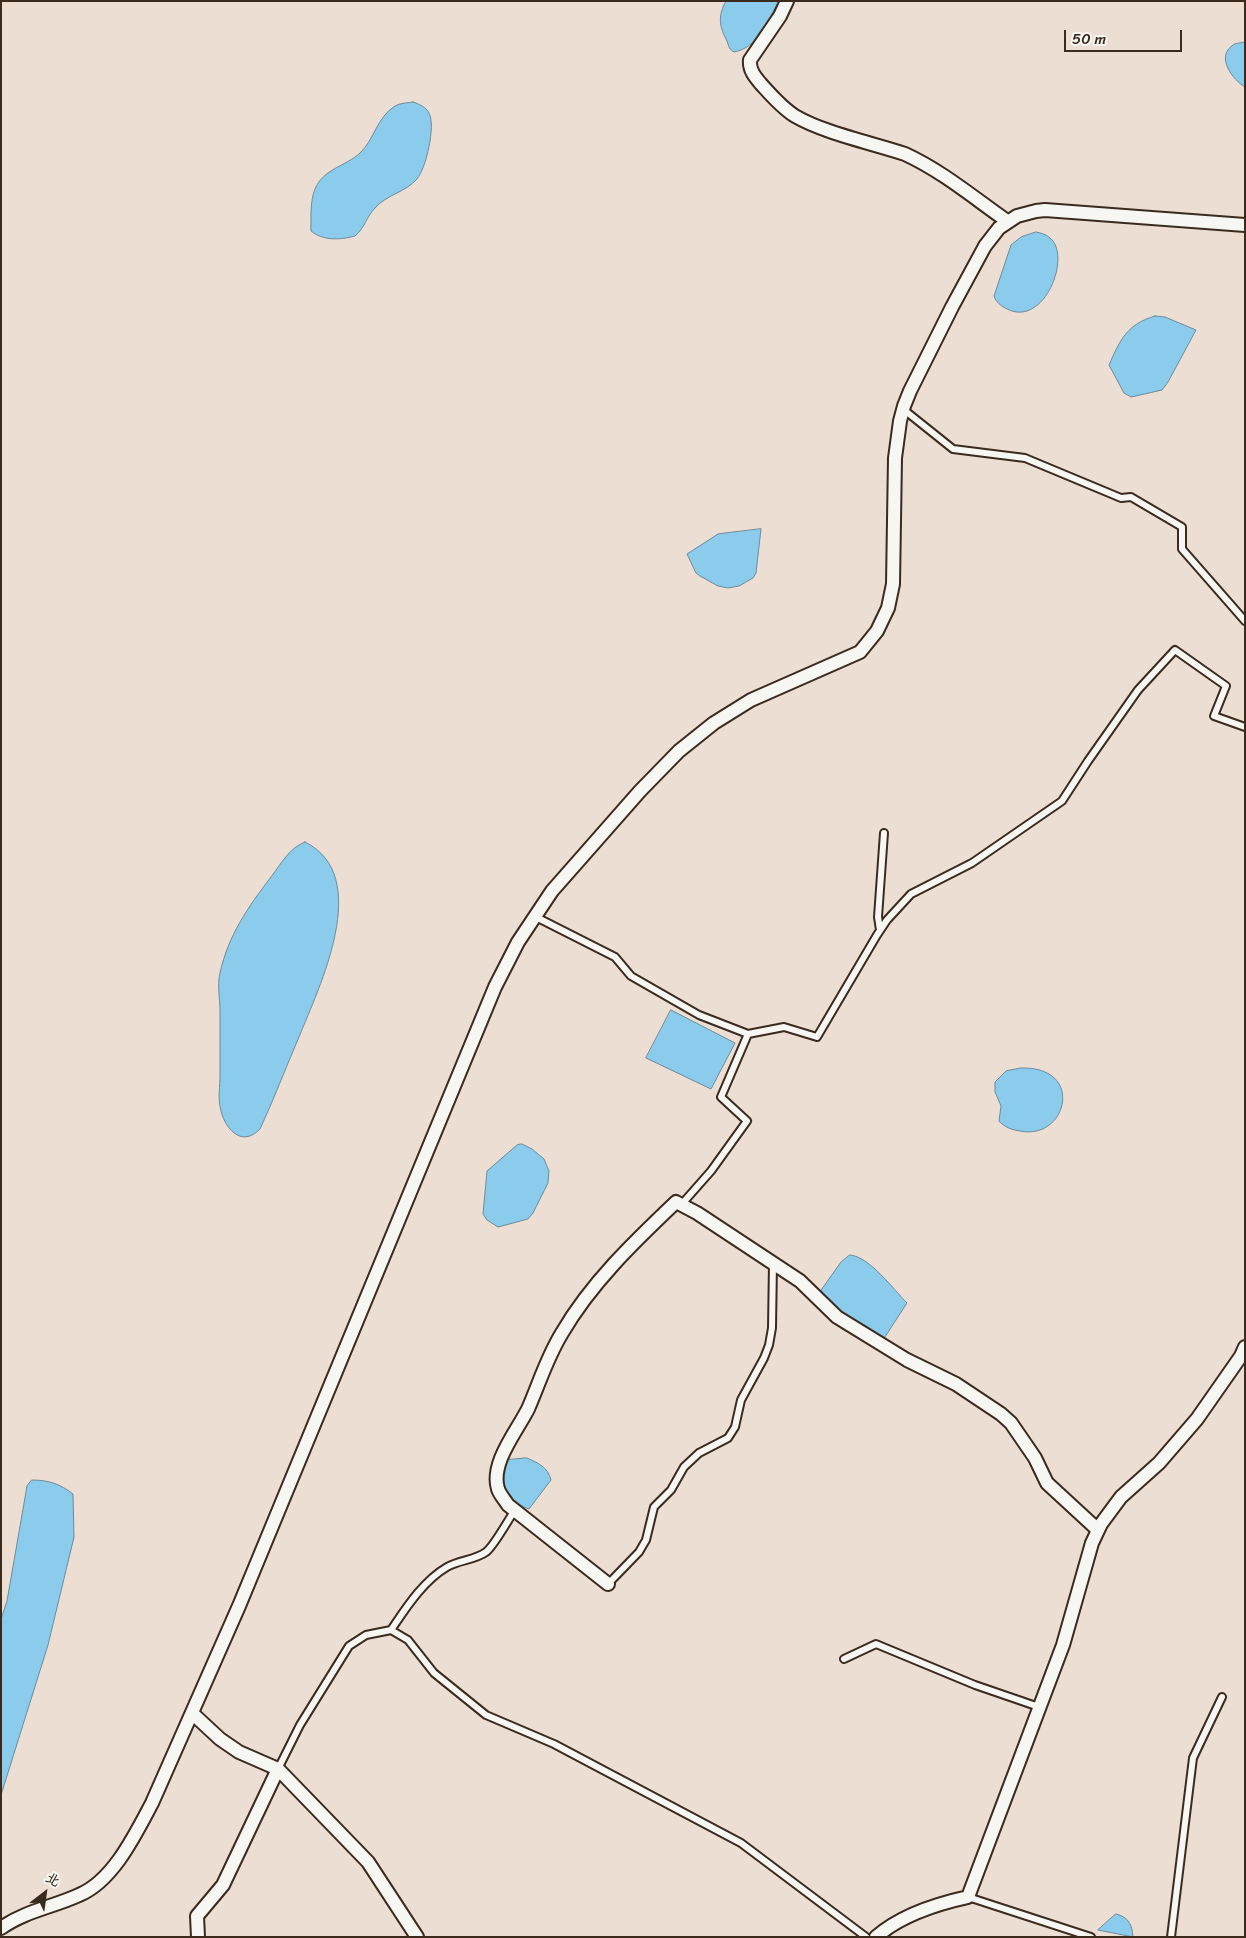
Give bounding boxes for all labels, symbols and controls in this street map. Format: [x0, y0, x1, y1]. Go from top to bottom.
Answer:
scale bar [1066, 20, 1184, 52]
text: 50 m [1072, 26, 1106, 52]
text: 北 [40, 1865, 65, 1894]
north arrow [20, 1868, 70, 1918]

